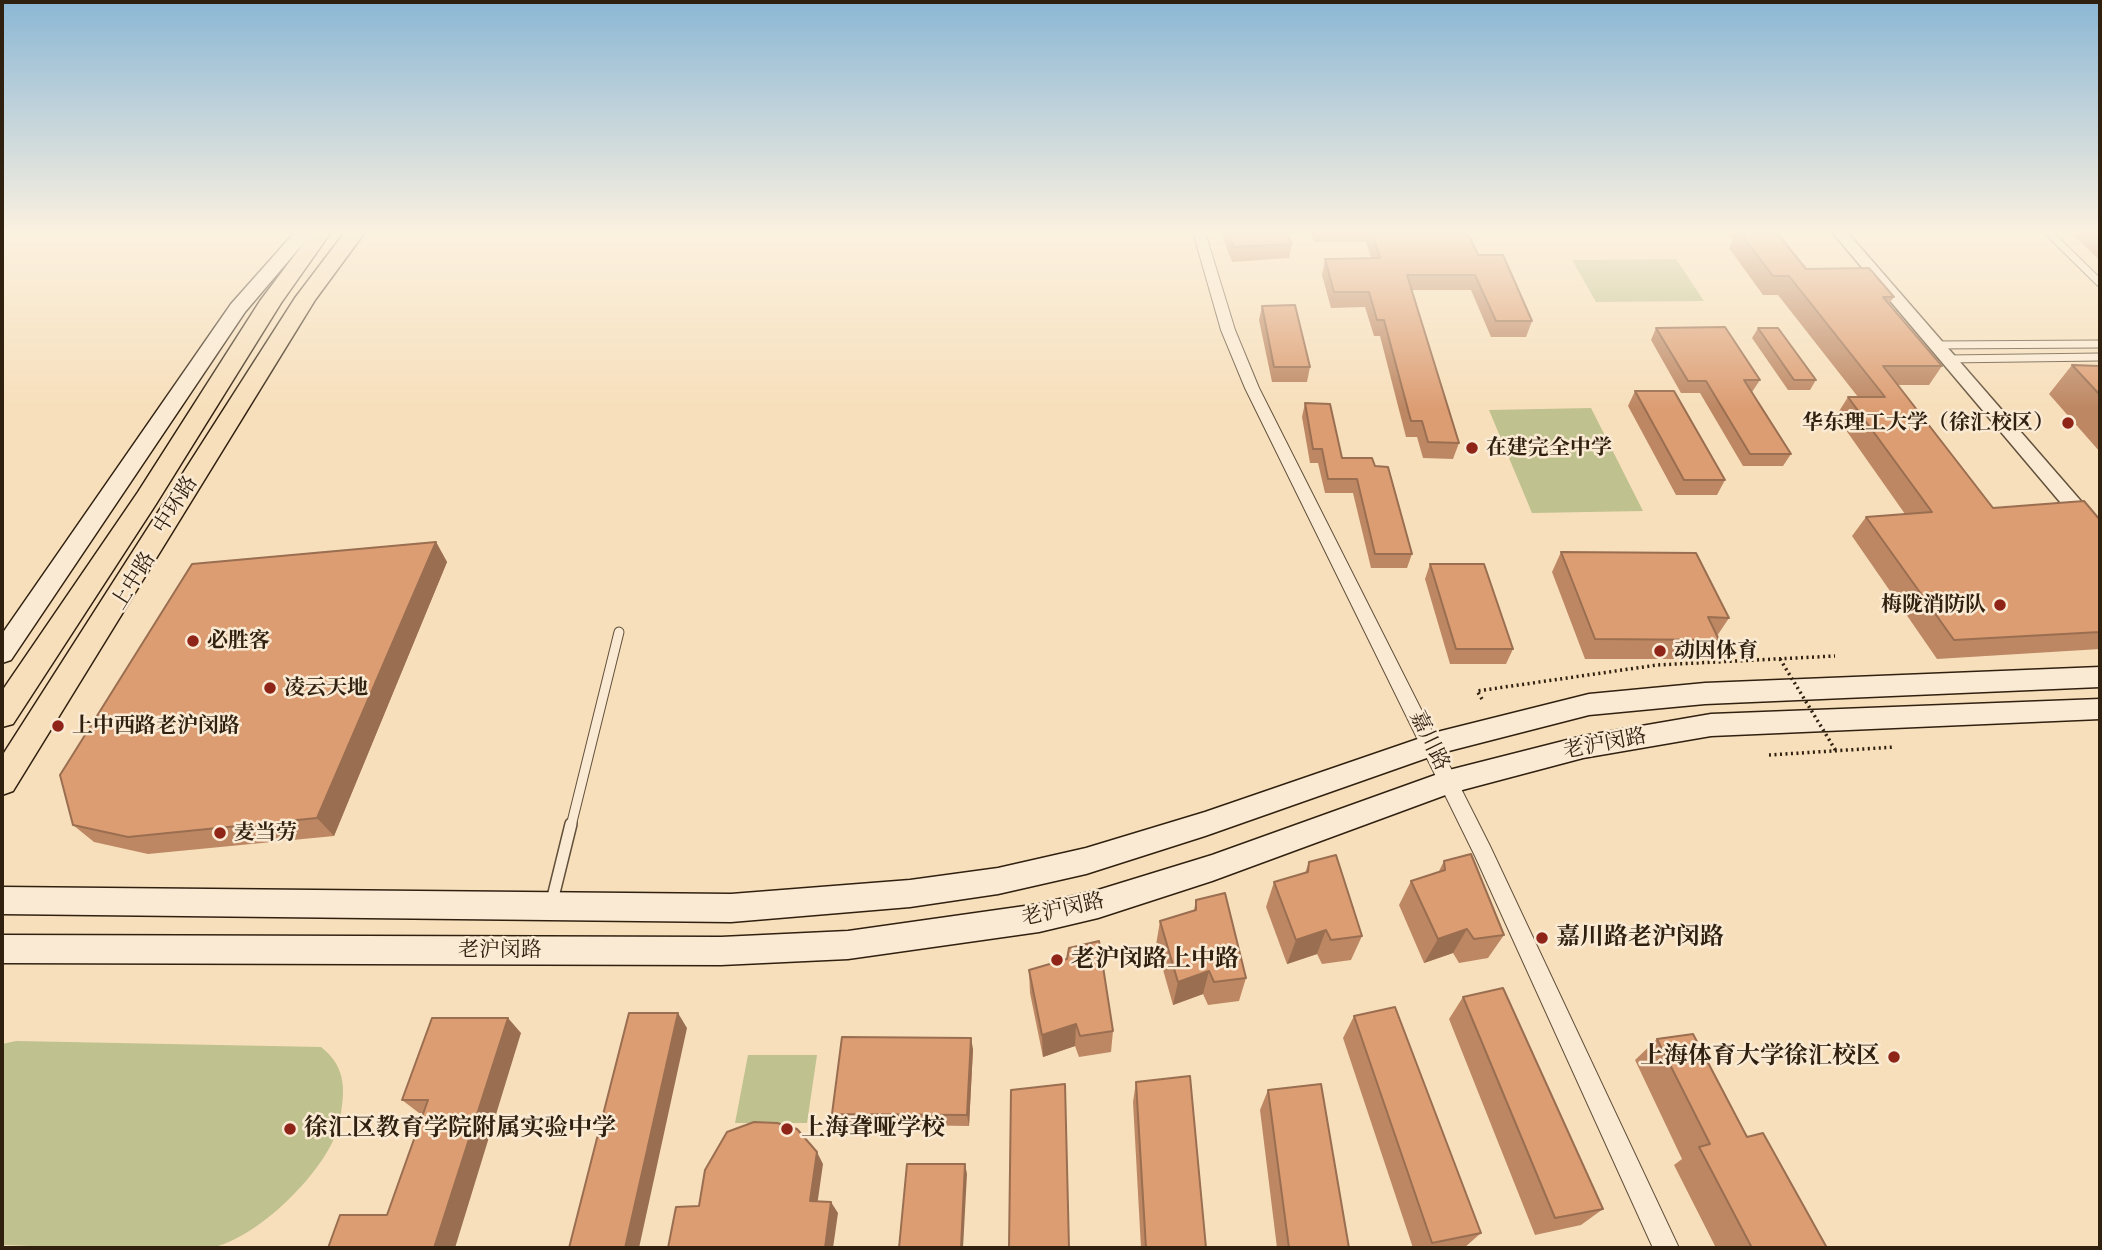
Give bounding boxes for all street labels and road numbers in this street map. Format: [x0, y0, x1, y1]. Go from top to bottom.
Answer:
street label: 中环路 [149, 472, 203, 538]
street label: 上中路 [107, 548, 161, 614]
street label: 嘉川路 [1404, 707, 1454, 775]
street label: 老沪闵路 [1561, 724, 1649, 764]
street label: 老沪闵路 [1019, 888, 1107, 932]
street label: 老沪闵路 [458, 937, 542, 963]

